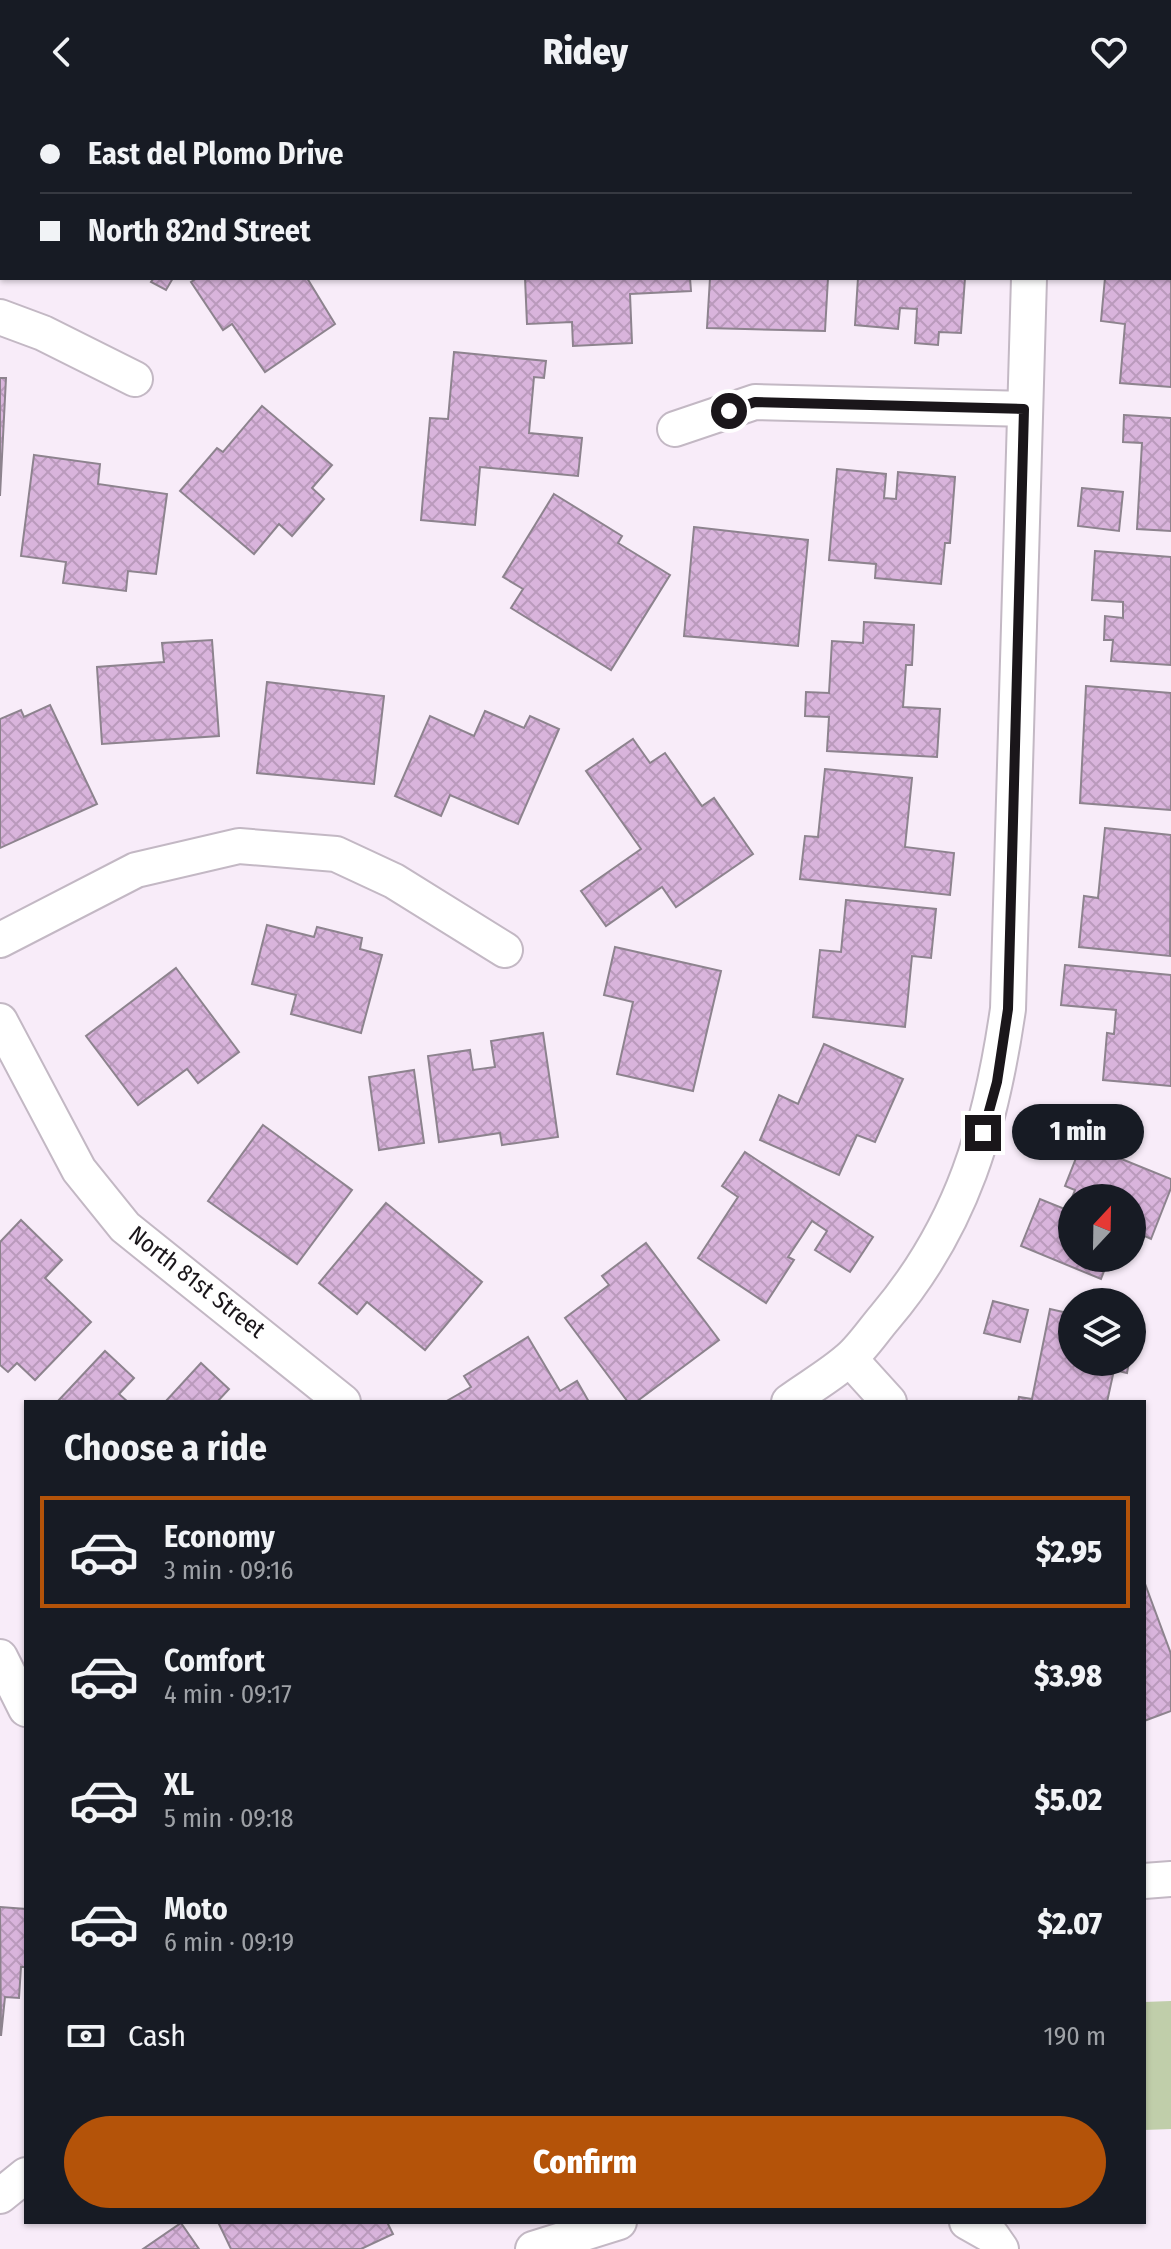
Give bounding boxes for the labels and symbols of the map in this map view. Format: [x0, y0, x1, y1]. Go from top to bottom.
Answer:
route start [711, 393, 747, 429]
callout: 1 min [1011, 1105, 1143, 1161]
route end [965, 1115, 1001, 1151]
north arrow [1058, 1184, 1146, 1272]
street label: North 81st Street [123, 1220, 271, 1344]

